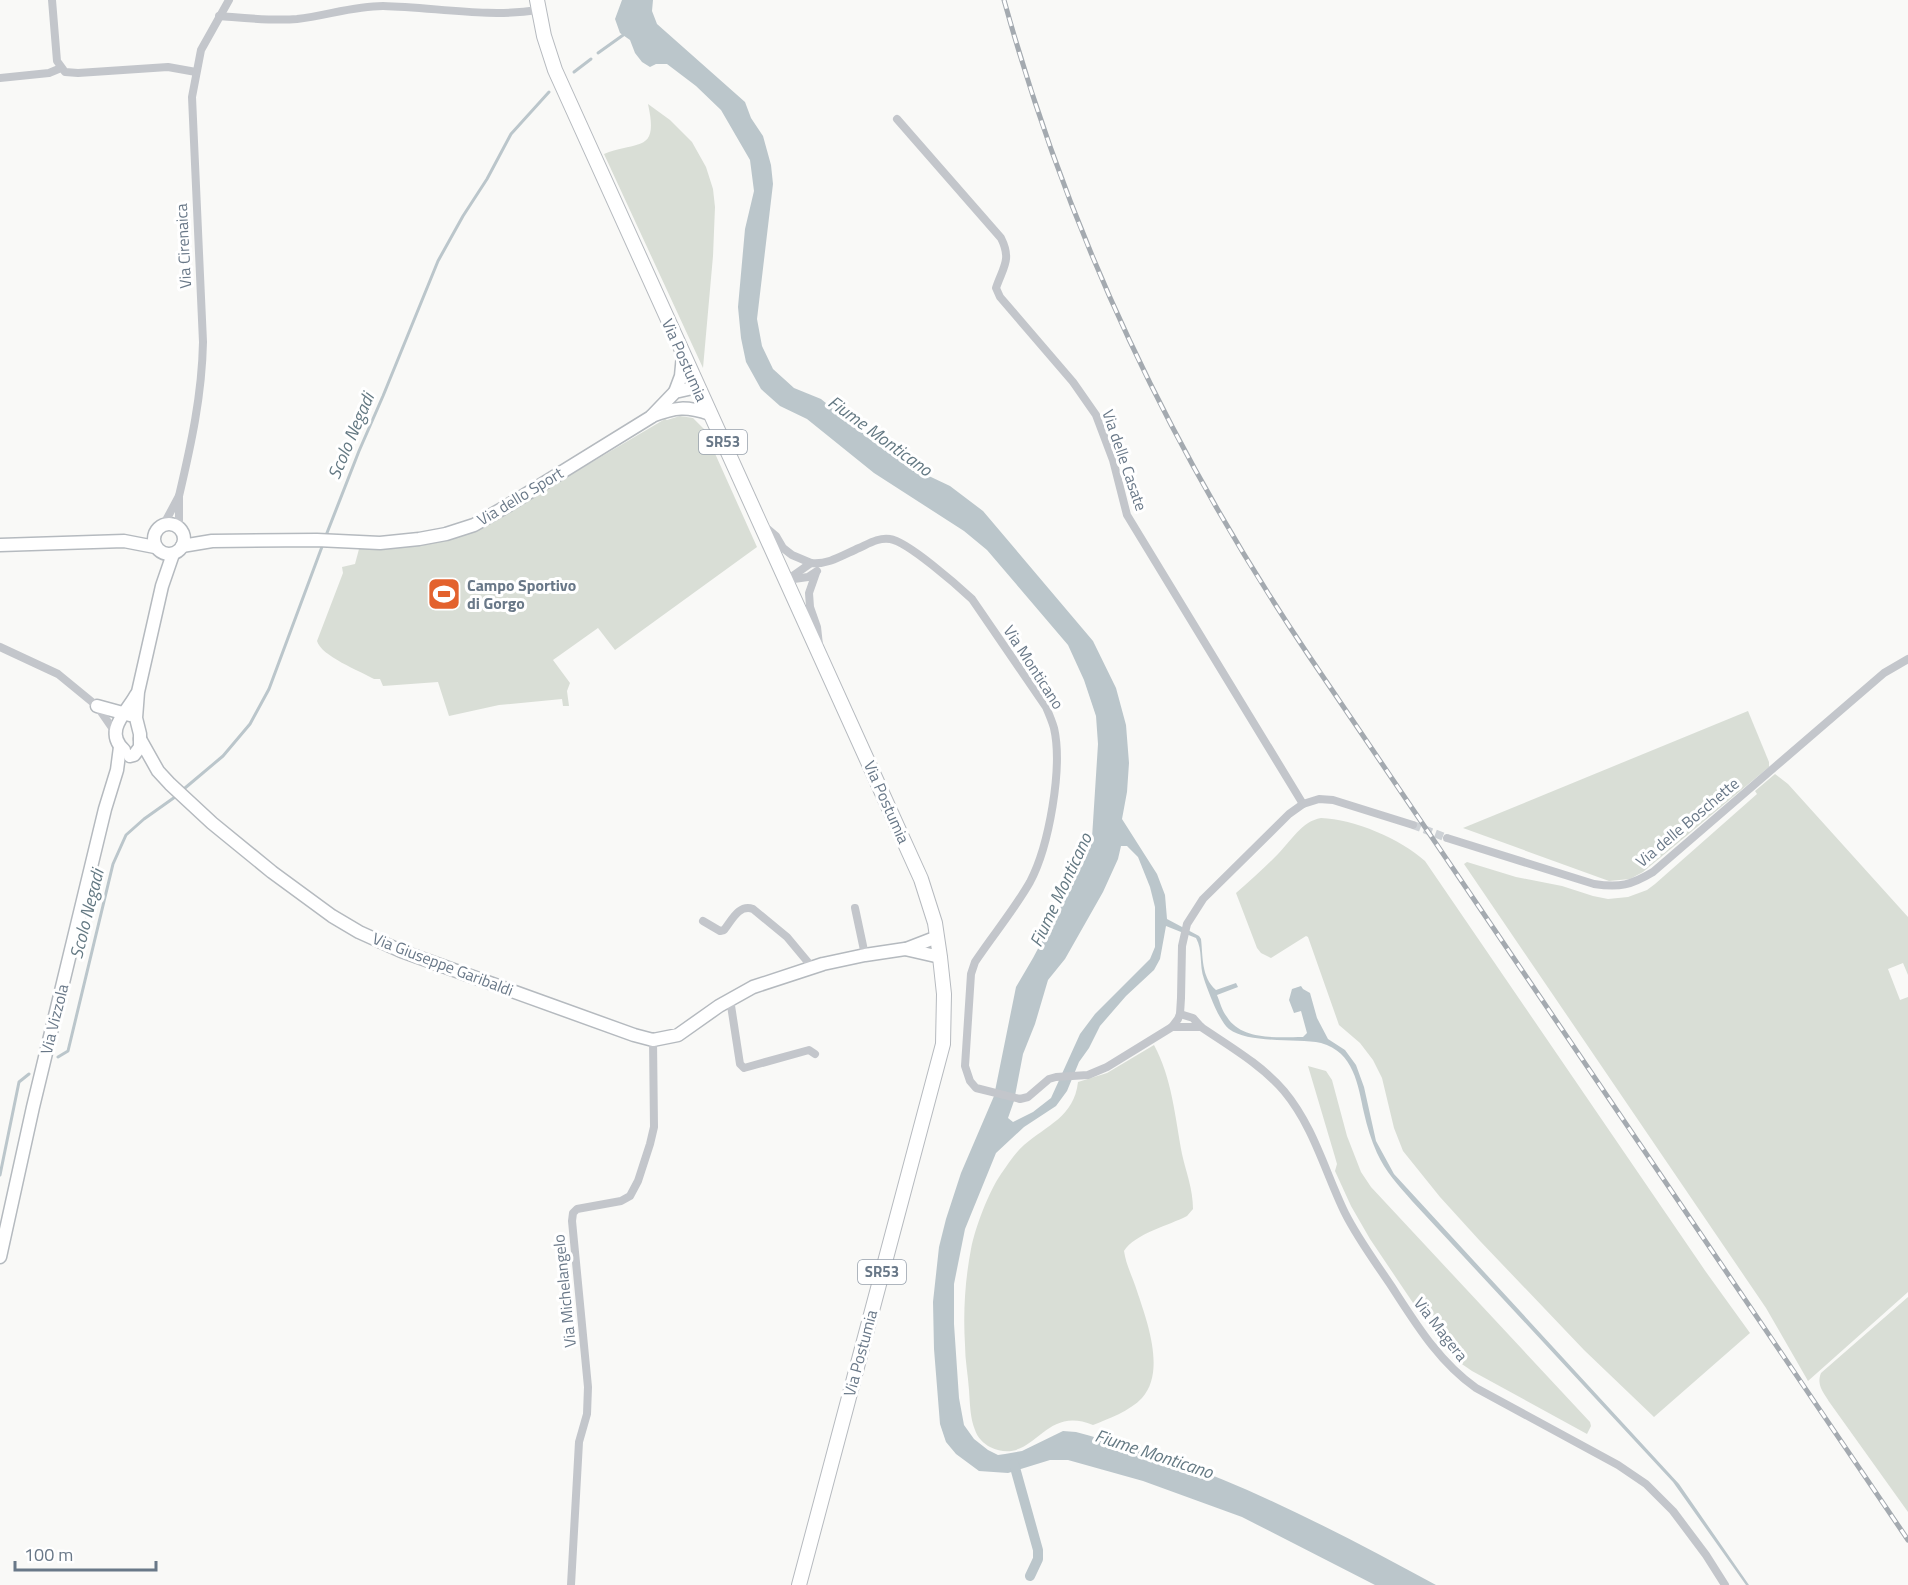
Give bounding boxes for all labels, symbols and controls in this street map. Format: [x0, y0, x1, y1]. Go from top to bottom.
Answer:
street label: Via Cirenaica [169, 203, 197, 289]
street label: Via Postumia [656, 315, 714, 405]
water label: Scolo Negadi [320, 386, 382, 483]
water label: Fiume Monticano [823, 389, 939, 483]
street label: Via delle Casate [1096, 406, 1154, 514]
road number: SR53 [699, 430, 747, 454]
street label: Via dello Sport [472, 461, 568, 531]
place label: Campo Sportivo di Gorgo [467, 573, 576, 615]
sports icon: Campo Sportivo di Gorgo [426, 576, 462, 612]
street label: Via Monticano [998, 620, 1070, 714]
street label: Via Postumia [858, 757, 916, 847]
street label: Via delle Boschette [1630, 771, 1744, 873]
water label: Fiume Monticano [1022, 827, 1099, 951]
water label: Scolo Negadi [62, 864, 111, 962]
street label: Via Giuseppe Garibaldi [369, 926, 517, 1002]
street label: Via Vizzola [34, 981, 74, 1057]
street label: Via Michelangelo [546, 1233, 582, 1349]
road number: SR53 [858, 1260, 906, 1284]
street label: Via Magera [1408, 1292, 1474, 1366]
street label: Via Postumia [837, 1307, 883, 1399]
water label: Fiume Monticano [1092, 1422, 1218, 1486]
scale bar [15, 1534, 156, 1572]
text: 100 m [24, 1541, 73, 1568]

